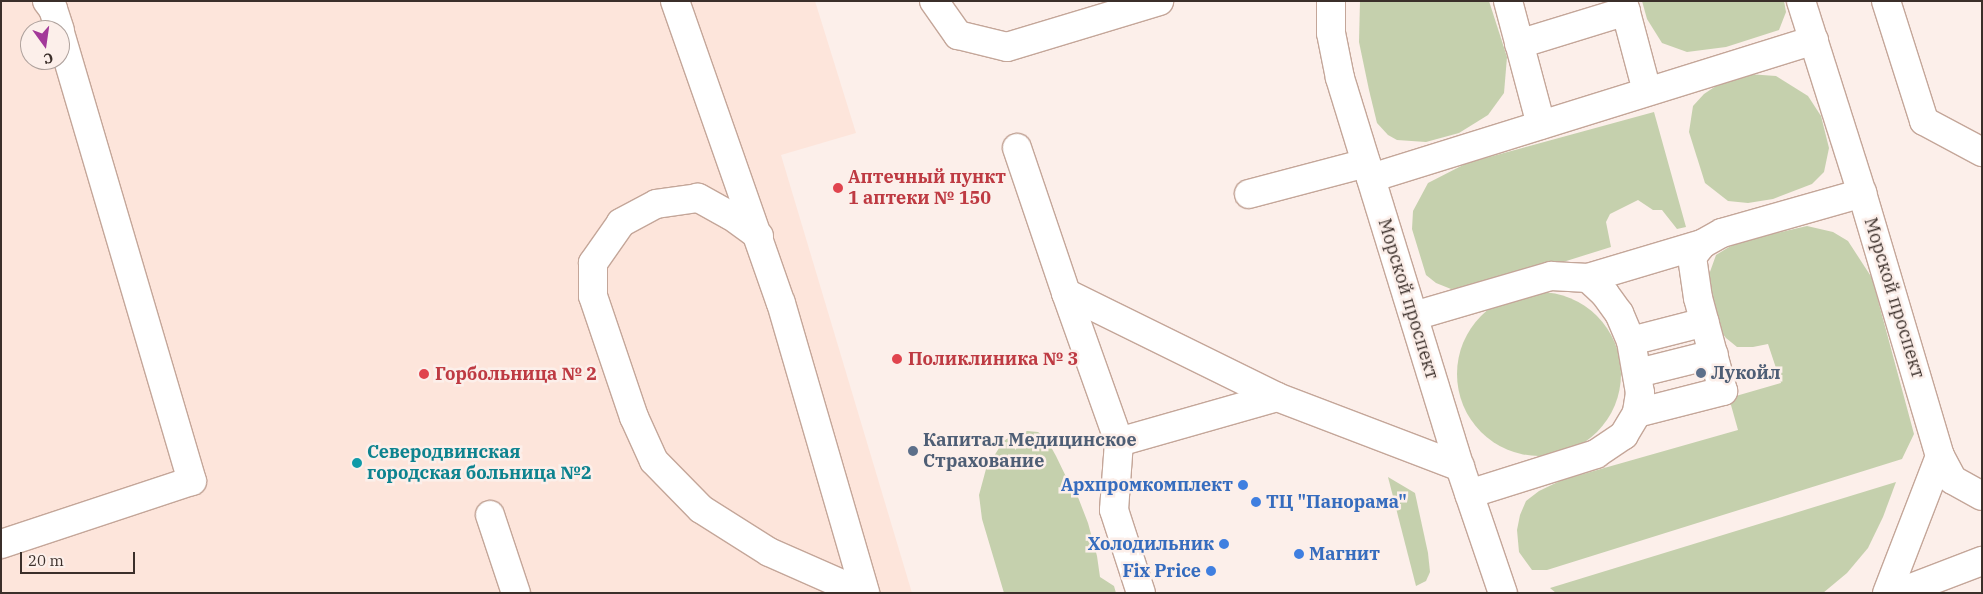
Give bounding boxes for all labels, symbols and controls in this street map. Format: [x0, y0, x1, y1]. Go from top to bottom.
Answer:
north arrow [20, 20, 70, 70]
text: С [42, 49, 55, 68]
place label: Аптечный пункт 1 аптеки № 150 [848, 167, 1006, 210]
marker: Аптечный пункт 1 аптеки № 150 [832, 182, 844, 194]
street label: Морской проспект [1859, 215, 1929, 381]
street label: Морской проспект [1373, 216, 1443, 382]
place label: Поликлиника № 3 [908, 348, 1078, 370]
marker: Поликлиника № 3 [890, 352, 904, 366]
place label: Лукойл [1711, 362, 1781, 384]
place label: Горбольница № 2 [435, 363, 597, 385]
marker: Горбольница № 2 [417, 367, 431, 381]
marker: Лукойл [1695, 367, 1707, 379]
place label: Капитал Медицинское Страхование [923, 430, 1137, 472]
place label: Северодвинская городская больница №2 [367, 442, 592, 484]
marker: Капитал Медицинское Страхование [907, 445, 919, 457]
marker: Северодвинская городская больница №2 [351, 457, 363, 469]
place label: Архпромкомплект [1061, 474, 1233, 496]
marker: Архпромкомплект [1237, 479, 1249, 491]
place label: ТЦ "Панорама" [1266, 491, 1407, 513]
marker: ТЦ "Панорама" [1250, 496, 1262, 508]
place label: Холодильник [1087, 533, 1214, 555]
marker: Холодильник [1218, 538, 1230, 550]
scale bar [22, 542, 138, 574]
place label: Магнит [1309, 543, 1380, 565]
marker: Магнит [1293, 548, 1305, 560]
text: 20 m [28, 551, 64, 570]
place label: Fix Price [1122, 560, 1201, 582]
marker: Fix Price [1205, 565, 1217, 577]

